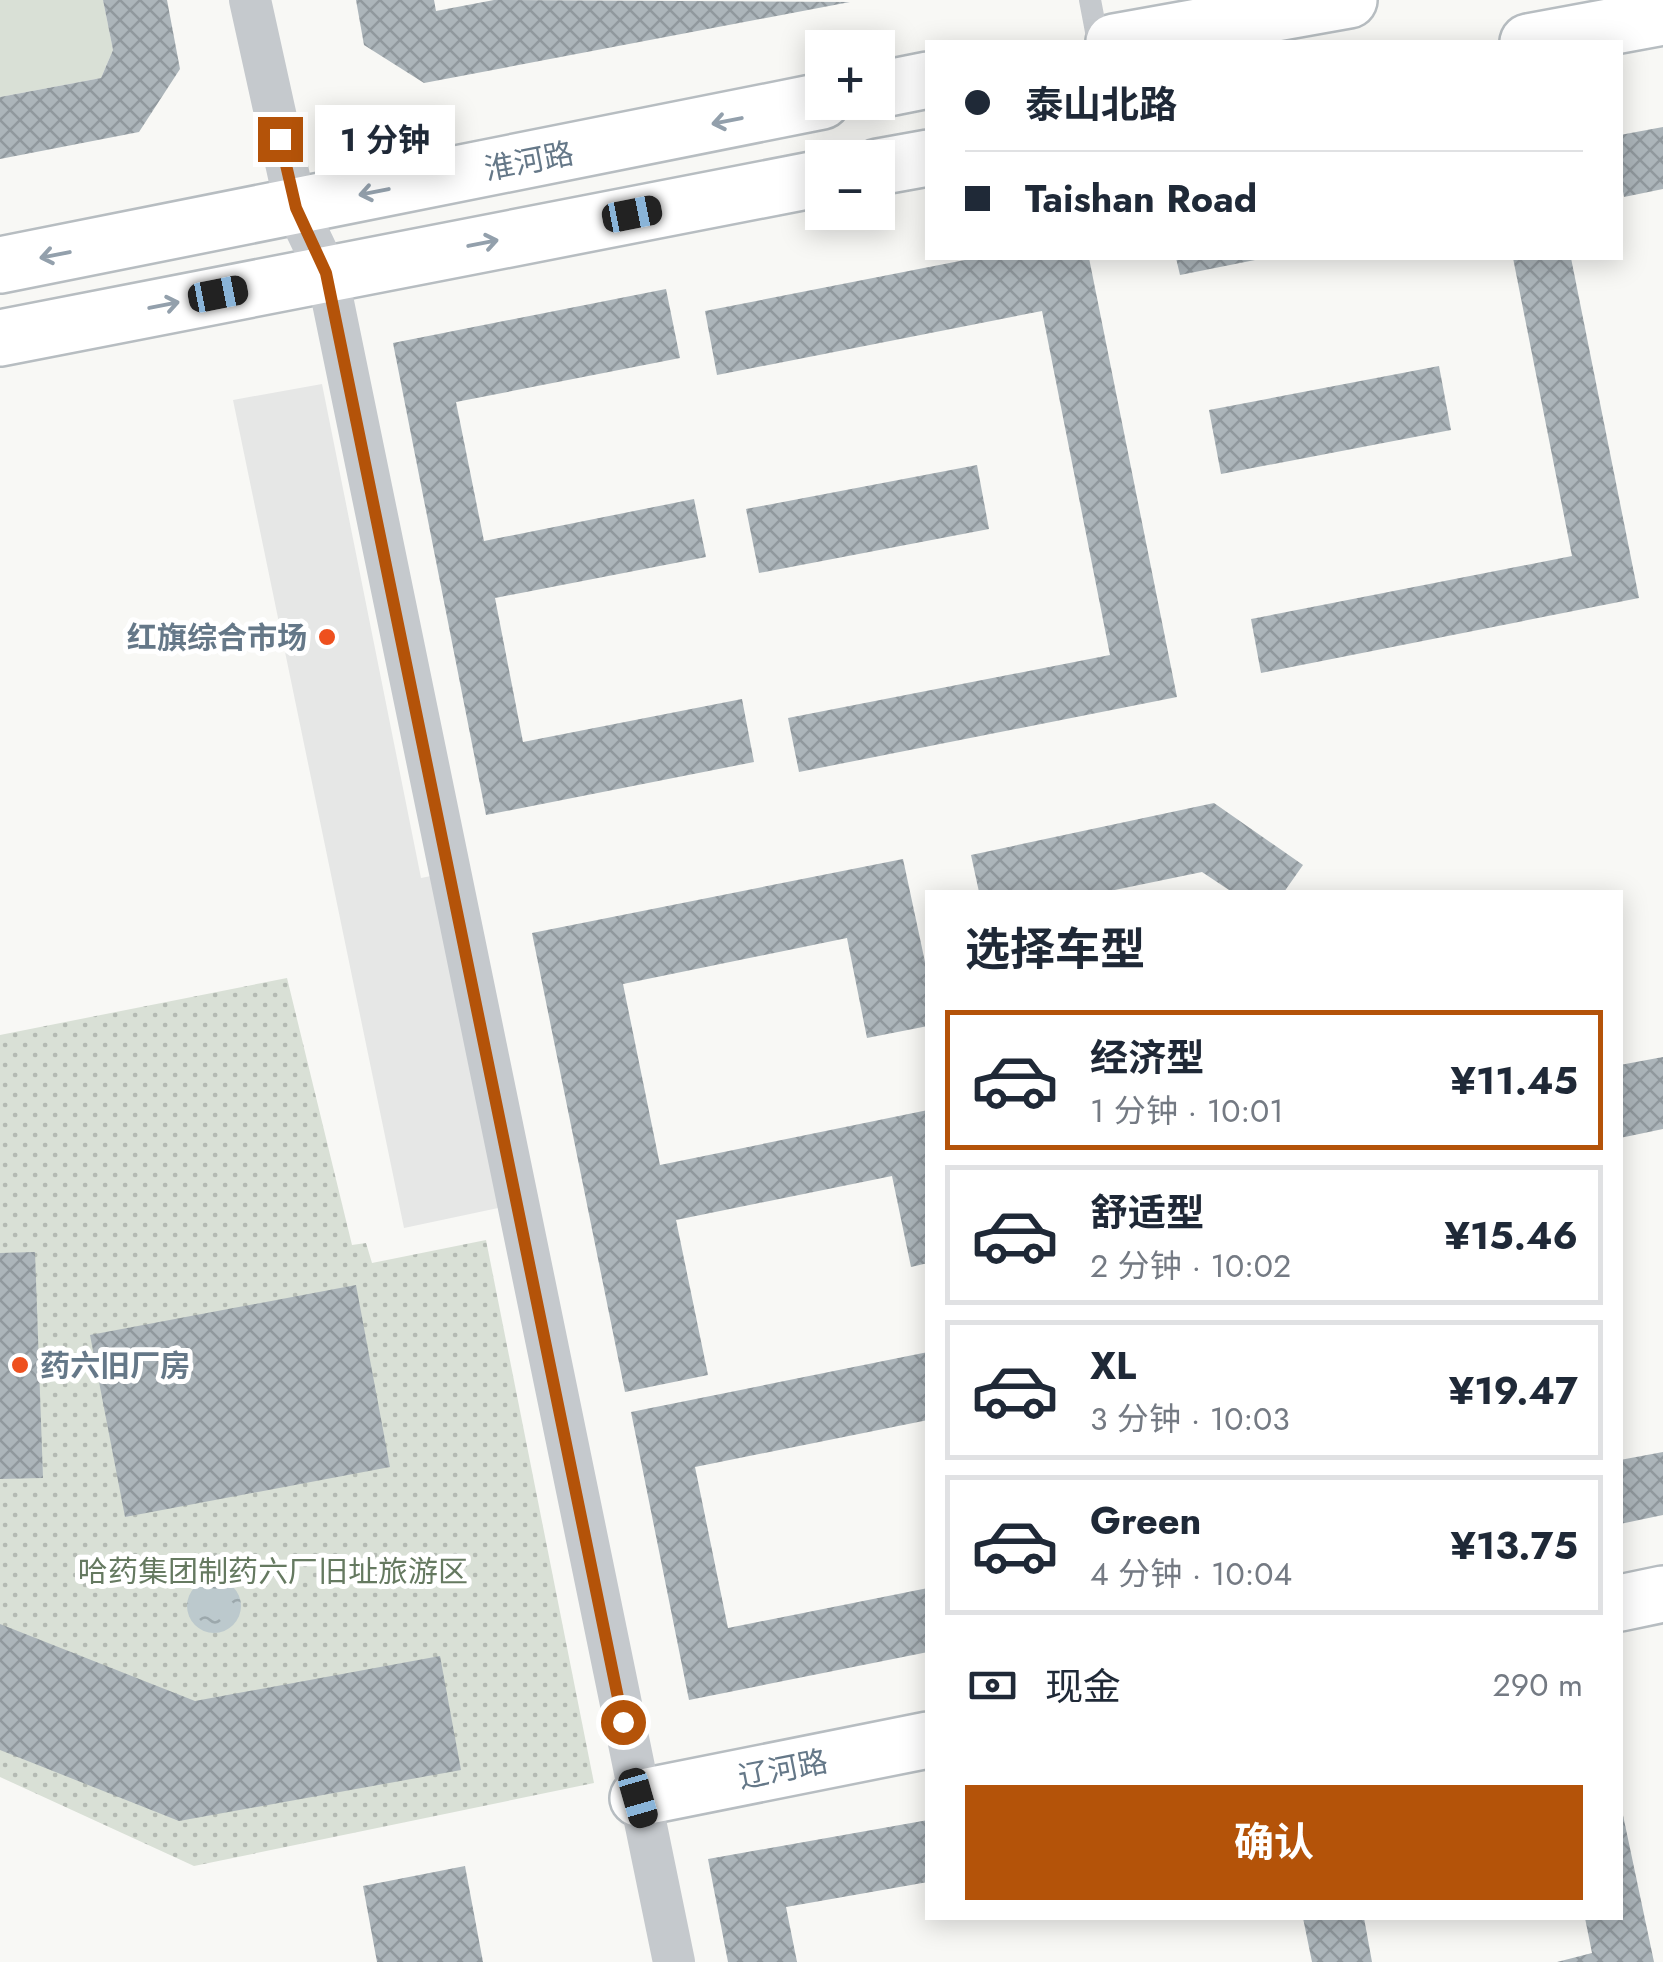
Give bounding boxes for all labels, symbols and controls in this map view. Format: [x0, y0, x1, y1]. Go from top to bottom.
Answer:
map controls [805, 30, 895, 230]
button: + [805, 30, 895, 120]
text: 泰山北路 [1025, 77, 1177, 132]
callout: 1 分钟 [315, 104, 455, 174]
one-way arrow [712, 112, 744, 131]
route end [258, 117, 303, 162]
text: 1 分钟 [340, 117, 430, 163]
street label: 淮河路 [481, 131, 577, 191]
button: − [805, 140, 895, 230]
text: Taishan Road [1025, 171, 1257, 226]
one-way arrow [359, 184, 391, 203]
car [600, 194, 664, 234]
one-way arrow [466, 232, 498, 251]
one-way arrow [40, 246, 72, 265]
car [186, 274, 250, 314]
one-way arrow [147, 294, 179, 313]
place label: 红旗综合市场 [127, 616, 307, 659]
marker: 红旗综合市场 [316, 626, 338, 648]
text: 选择车型 [965, 917, 1145, 982]
text: 经济型 [1090, 1030, 1204, 1085]
icon: car [970, 1035, 1060, 1125]
text: ¥11.45 [1451, 1053, 1578, 1108]
text: 1 分钟 · 10:01 [1090, 1088, 1284, 1134]
text: 舒适型 [1090, 1185, 1204, 1240]
icon: car [970, 1190, 1060, 1280]
text: ¥15.46 [1445, 1208, 1578, 1263]
text: 2 分钟 · 10:02 [1090, 1243, 1291, 1289]
text: XL [1090, 1338, 1136, 1393]
place label: 药六旧厂房 [40, 1344, 190, 1387]
icon: car [970, 1345, 1060, 1435]
marker: 药六旧厂房 [9, 1354, 31, 1376]
text: ¥19.47 [1449, 1363, 1578, 1418]
text: 3 分钟 · 10:03 [1090, 1396, 1290, 1442]
text: Green [1090, 1493, 1201, 1548]
icon: car [970, 1500, 1060, 1590]
text: ¥13.75 [1451, 1518, 1578, 1573]
park label: 哈药集团制药六厂旧址旅游区 [78, 1550, 468, 1593]
text: 4 分钟 · 10:04 [1090, 1551, 1292, 1597]
icon: cash [965, 1658, 1020, 1713]
text: 现金 [1045, 1659, 1121, 1714]
text: 290 m [1493, 1662, 1583, 1708]
route start [601, 1700, 646, 1745]
street label: 辽河路 [735, 1739, 831, 1799]
car [615, 1765, 661, 1831]
button: 确认 [965, 1785, 1583, 1900]

